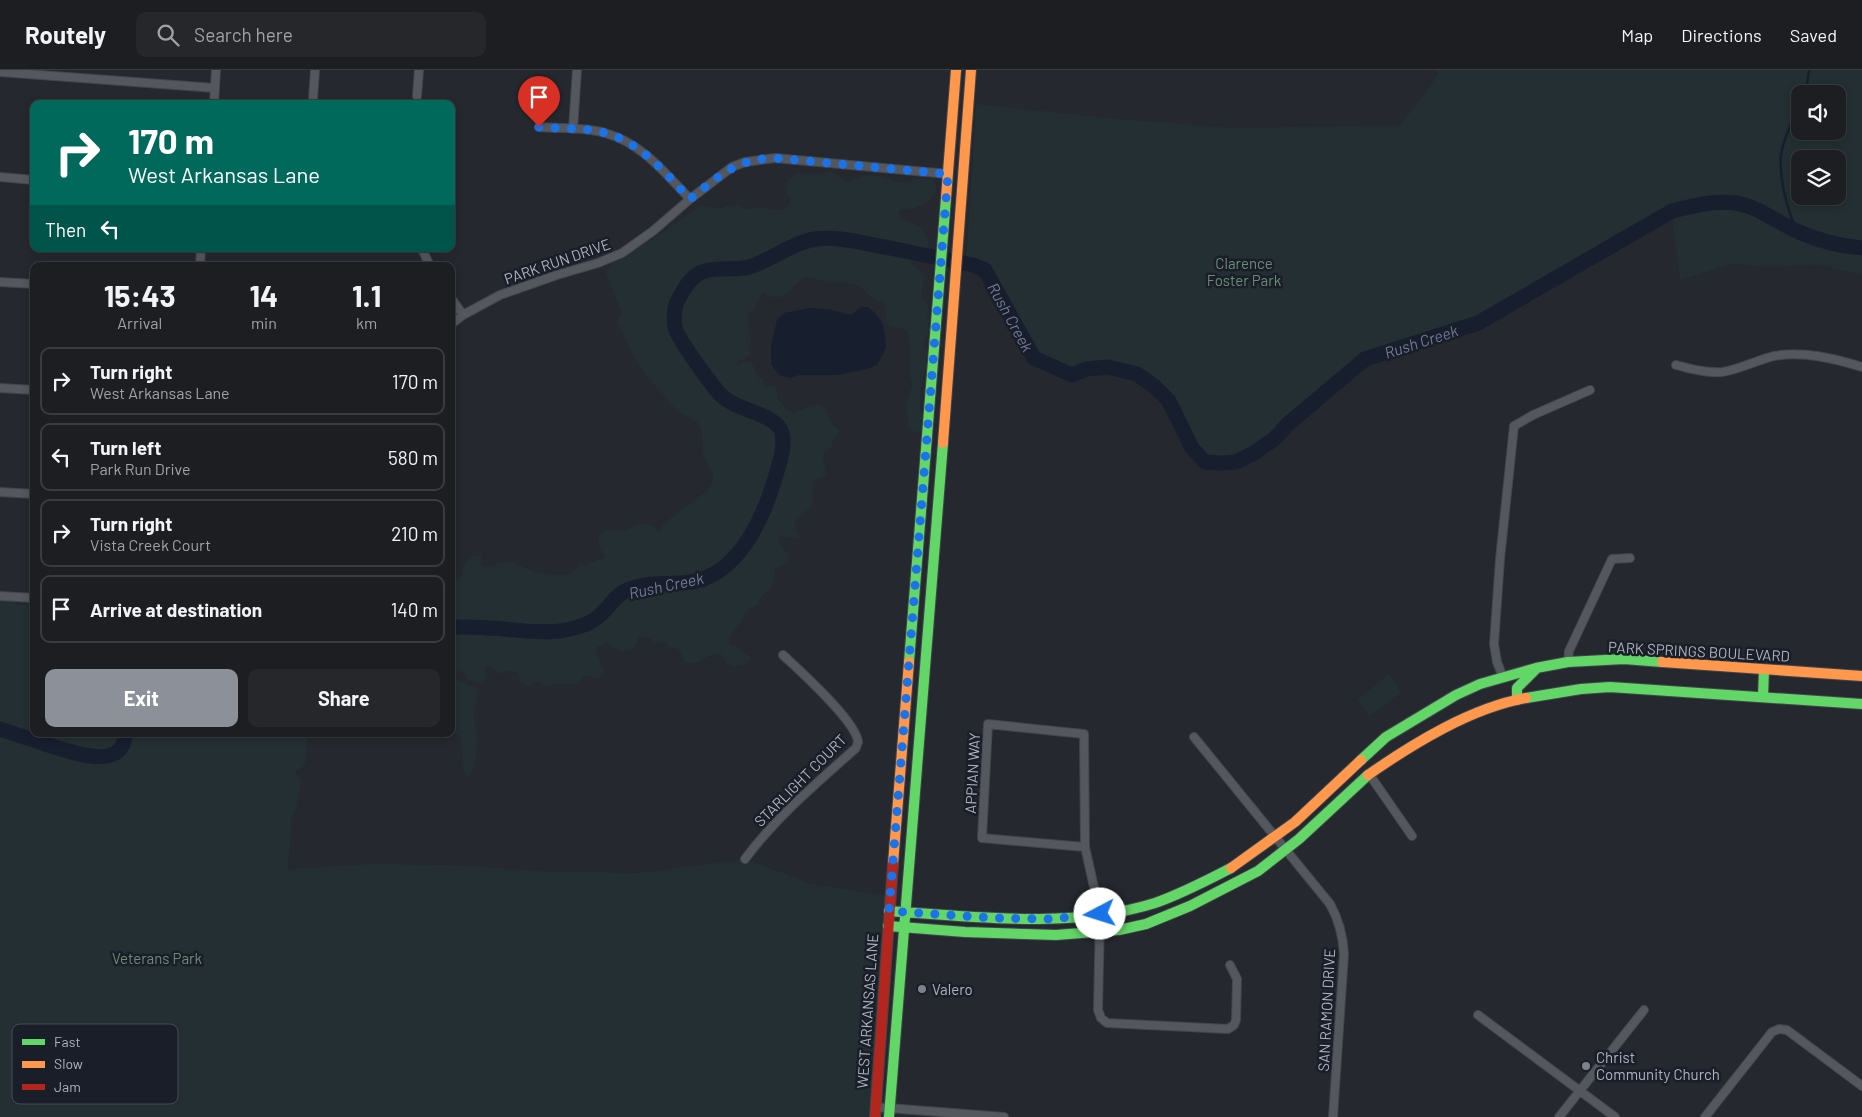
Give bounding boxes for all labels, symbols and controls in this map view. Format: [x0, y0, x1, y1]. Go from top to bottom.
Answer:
search box [136, 12, 486, 57]
text: Routely [25, 20, 106, 49]
icon: search [154, 21, 182, 49]
text: Search here [194, 23, 293, 46]
text: Map [1621, 24, 1653, 46]
text: Directions [1681, 24, 1762, 46]
text: Saved [1790, 24, 1837, 46]
pin [518, 76, 560, 127]
icon: arrive [525, 83, 553, 111]
map controls [1791, 85, 1846, 205]
button: sound [1791, 85, 1846, 140]
text: 170 m [128, 119, 214, 161]
icon: right [45, 120, 110, 185]
button: layers [1791, 150, 1846, 205]
text: West Arkansas Lane [128, 161, 320, 187]
icon: left [96, 215, 124, 243]
text: Then [45, 218, 86, 241]
street label: PARK RUN DRIVE [502, 234, 612, 288]
park label: Clarence Foster Park [1207, 254, 1282, 289]
text: 15:43 [104, 277, 176, 313]
text: 14 [249, 277, 278, 313]
text: 1.1 [352, 277, 381, 313]
water label: Rush Creek [984, 279, 1038, 355]
text: Arrival [117, 313, 162, 332]
text: min [251, 313, 277, 332]
text: km [356, 313, 377, 332]
water label: Rush Creek [1382, 320, 1460, 362]
text: Turn right [90, 360, 172, 383]
icon: right [47, 367, 75, 395]
text: 170 m [392, 370, 438, 393]
text: West Arkansas Lane [90, 383, 230, 402]
text: Turn left [90, 436, 161, 459]
icon: left [47, 443, 75, 471]
text: 580 m [388, 446, 438, 469]
text: Park Run Drive [90, 459, 190, 478]
text: Turn right [90, 512, 172, 535]
icon: right [47, 519, 75, 547]
text: 210 m [391, 522, 438, 545]
text: Vista Creek Court [90, 535, 211, 554]
water label: Rush Creek [627, 568, 705, 602]
icon: arrive [47, 595, 75, 623]
text: Arrive at destination [90, 598, 262, 621]
text: 140 m [391, 598, 438, 621]
street label: PARK SPRINGS BOULEVARD [1608, 637, 1790, 665]
button: Exit [45, 669, 238, 727]
button: Share [248, 669, 440, 727]
street label: STARLIGHT COURT [750, 730, 850, 830]
street label: APPIAN WAY [961, 732, 983, 814]
position arrow [1073, 887, 1125, 939]
street label: WEST ARKANSAS LANE [853, 933, 881, 1089]
street label: SAN RAMON DRIVE [1314, 948, 1338, 1072]
park label: Veterans Park [112, 949, 203, 967]
place label: Valero [932, 980, 973, 998]
marker: Valero [916, 983, 928, 995]
legend [12, 1024, 178, 1104]
text: Fast [54, 1033, 80, 1050]
place label: Christ Community Church [1596, 1048, 1720, 1083]
text: Slow [54, 1055, 83, 1072]
marker: Christ Community Church [1580, 1060, 1592, 1072]
text: Jam [54, 1078, 81, 1095]

